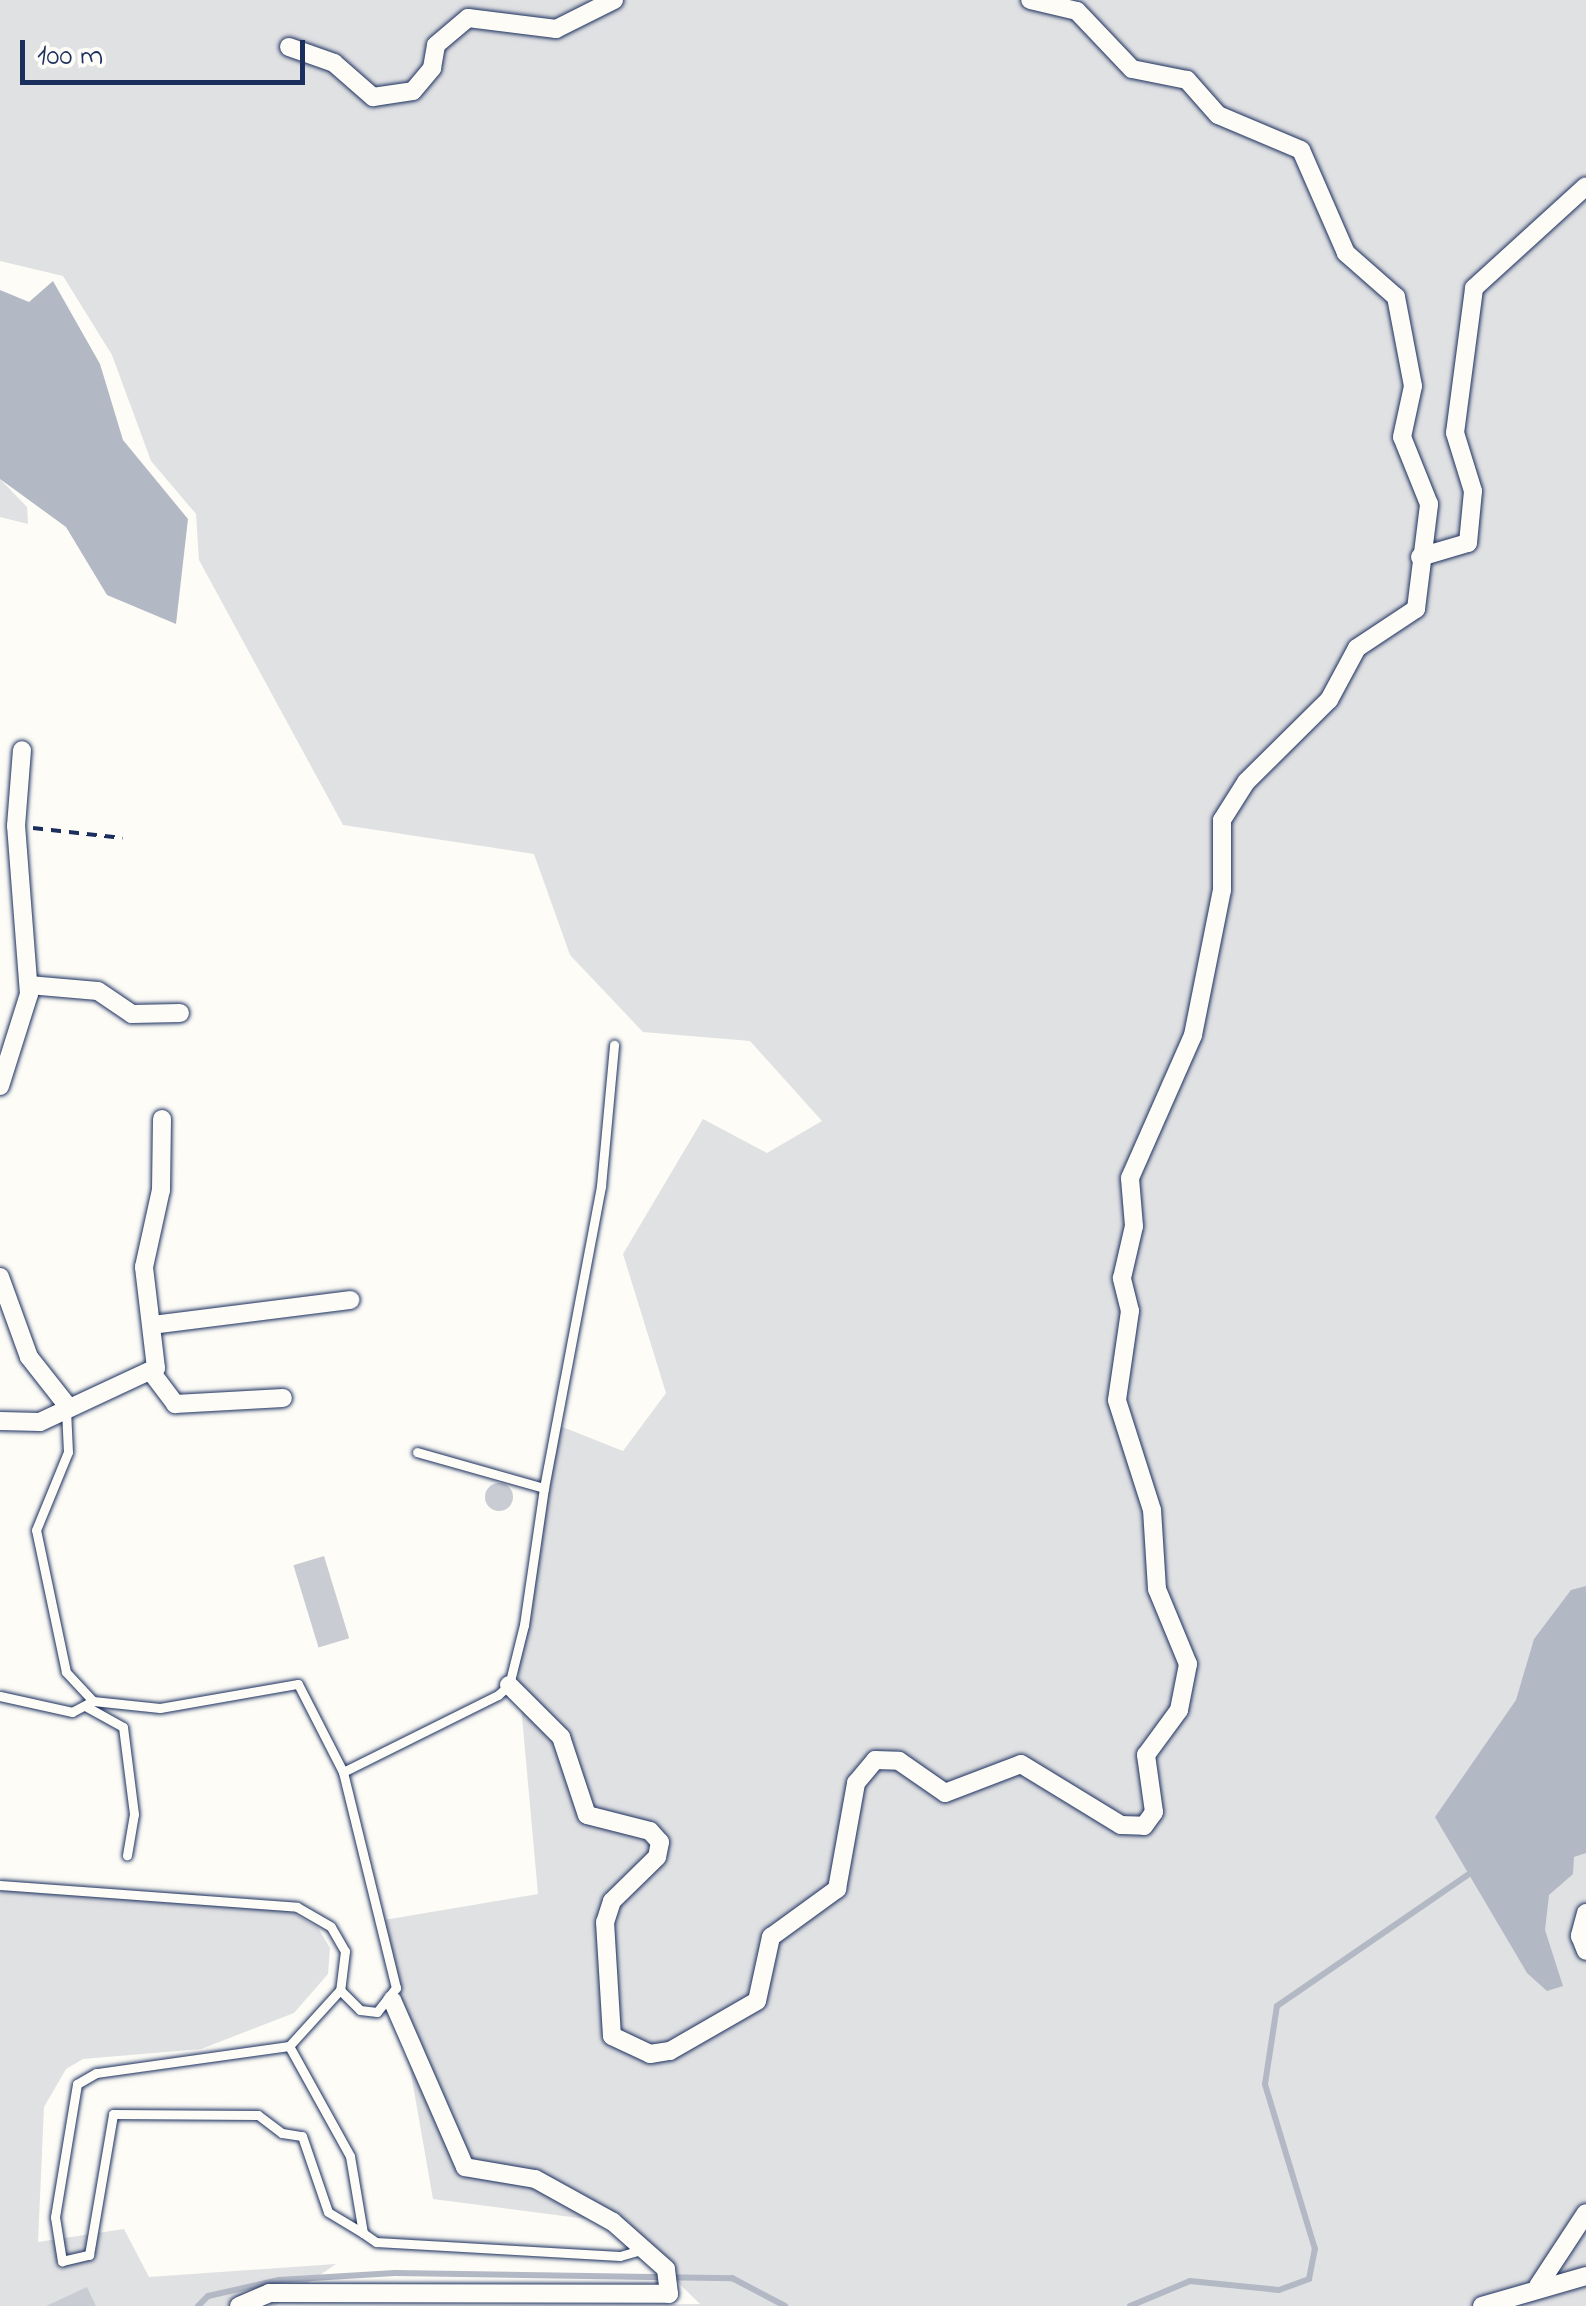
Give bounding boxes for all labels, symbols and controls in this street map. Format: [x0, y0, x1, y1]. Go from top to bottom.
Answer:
scale bar [25, 20, 310, 82]
text: 100 m [37, 35, 103, 79]

